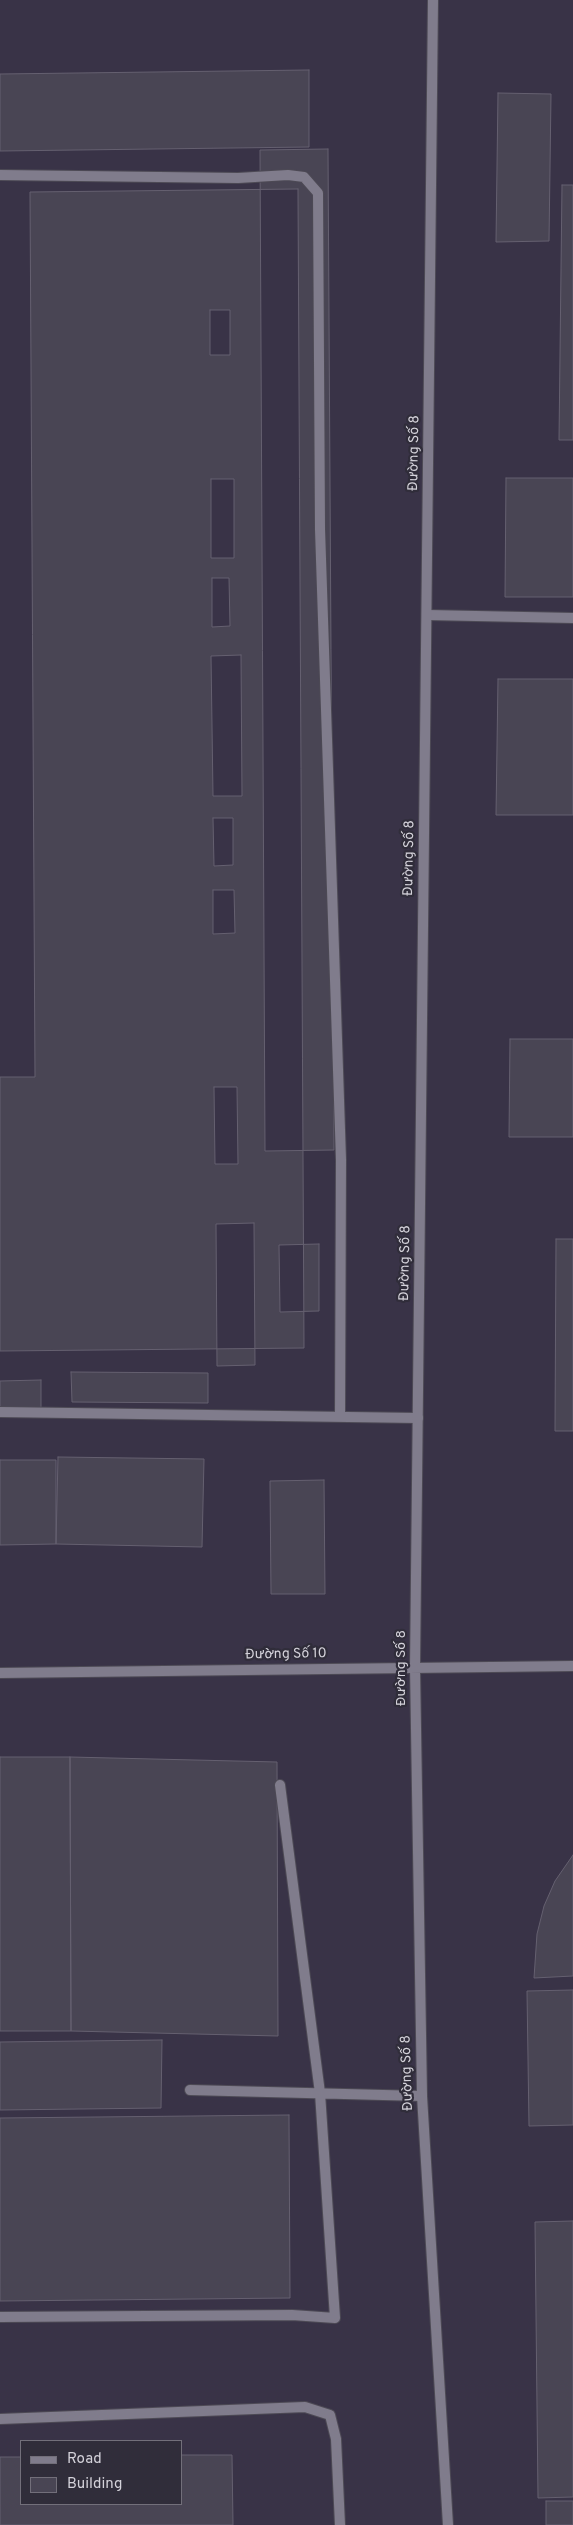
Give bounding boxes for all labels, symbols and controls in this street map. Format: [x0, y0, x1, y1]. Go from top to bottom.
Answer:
street label: Đường Số 8 [406, 415, 424, 491]
street label: Đường Số 8 [401, 820, 419, 896]
street label: Đường Số 8 [397, 1225, 415, 1301]
street label: Đường Số 8 [394, 1630, 410, 1706]
street label: Đường Số 10 [245, 1646, 327, 1664]
street label: Đường Số 8 [398, 2035, 418, 2111]
legend [20, 2440, 182, 2505]
text: Road [67, 2450, 102, 2469]
text: Building [67, 2475, 122, 2494]

